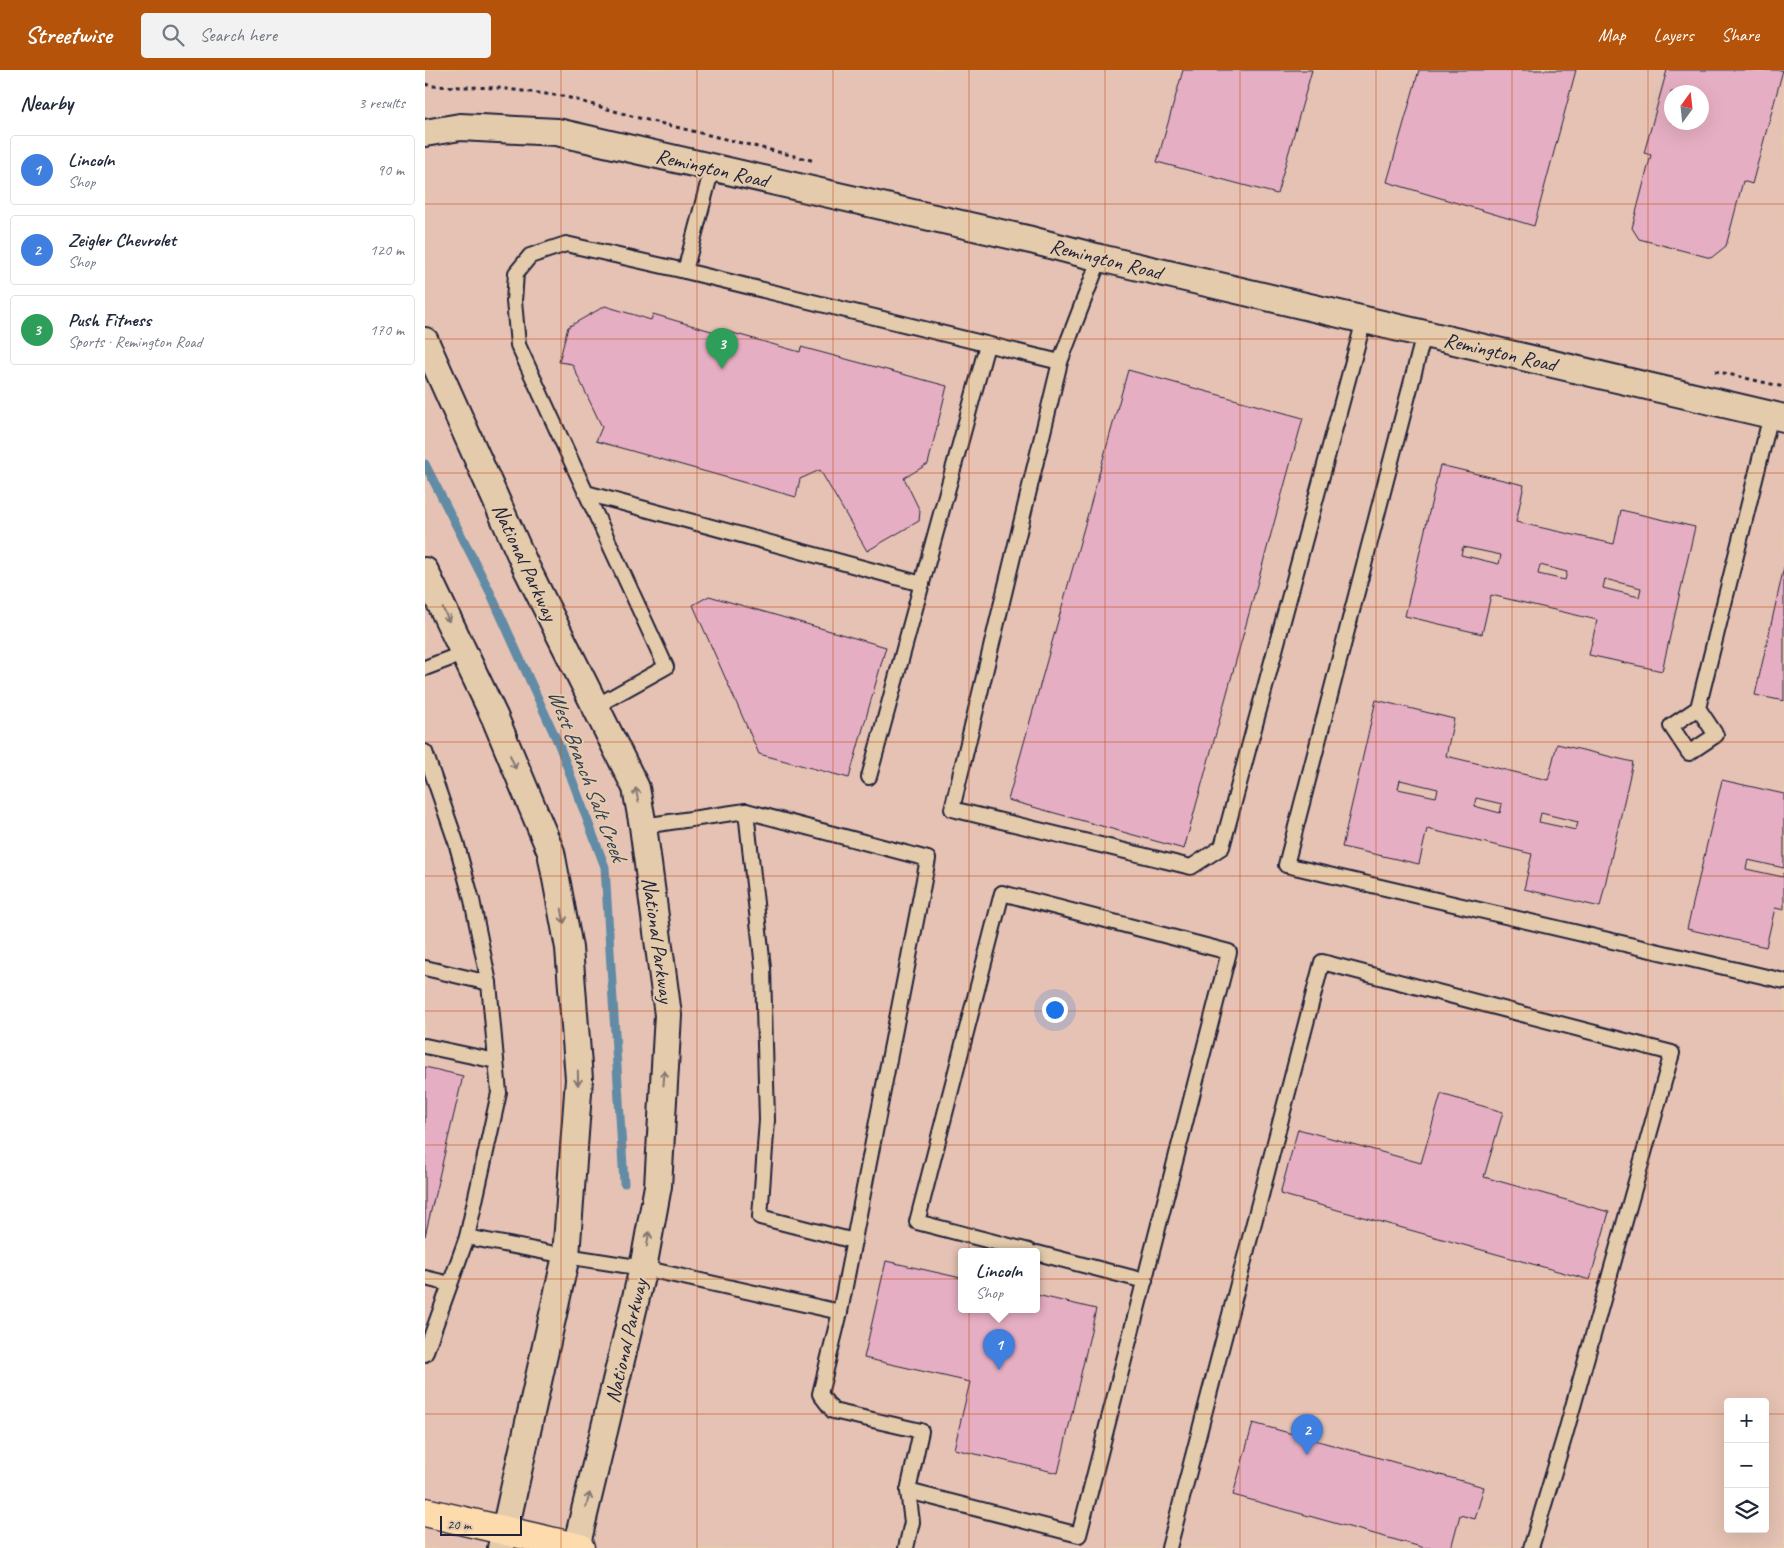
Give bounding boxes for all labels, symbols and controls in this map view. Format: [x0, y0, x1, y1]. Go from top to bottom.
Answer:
search box [141, 13, 491, 58]
text: Streetwise [25, 20, 111, 50]
icon: search [159, 21, 187, 49]
text: Search here [199, 23, 277, 47]
text: Map [1598, 24, 1626, 46]
text: Layers [1654, 24, 1693, 46]
text: Share [1721, 24, 1759, 46]
north arrow [1664, 85, 1709, 130]
text: Nearby [20, 90, 73, 116]
text: 3 results [358, 93, 405, 113]
street label: Remington Road [653, 142, 773, 194]
text: Lincoln [68, 148, 115, 172]
text: 1 [33, 160, 41, 180]
text: 90 m [377, 160, 404, 180]
text: Shop [68, 172, 95, 192]
text: Zeigler Chevrolet [68, 228, 176, 252]
street label: Remington Road [1047, 233, 1167, 286]
text: 2 [33, 240, 41, 260]
text: 120 m [370, 240, 404, 260]
text: Shop [68, 252, 95, 272]
text: Push Fitness [68, 308, 151, 332]
text: 3 [33, 320, 41, 340]
text: 170 m [370, 320, 404, 340]
street label: Remington Road [1441, 326, 1561, 378]
pin: 3 [706, 328, 738, 369]
text: Sports · Remington Road [68, 332, 202, 352]
street label: National Parkway [487, 499, 564, 626]
one-way arrow [442, 607, 451, 622]
water label: West Branch Salt Creek [541, 685, 634, 868]
one-way arrow [509, 754, 519, 769]
one-way arrow [632, 788, 641, 804]
street label: National Parkway [636, 876, 680, 1006]
one-way arrow [559, 908, 568, 924]
your location [1042, 997, 1068, 1023]
one-way arrow [574, 1070, 583, 1086]
one-way arrow [660, 1070, 669, 1086]
one-way arrow [644, 1232, 653, 1248]
popup [958, 1248, 1040, 1313]
text: Lincoln [976, 1259, 1022, 1283]
street label: National Parkway [599, 1275, 653, 1405]
text: Shop [976, 1283, 1003, 1303]
pin: 1 [983, 1329, 1015, 1370]
map controls [1724, 1398, 1769, 1533]
button: + [1724, 1398, 1769, 1443]
pin: 2 [1291, 1414, 1323, 1455]
button: − [1724, 1443, 1769, 1488]
button: layers [1724, 1488, 1769, 1533]
one-way arrow [584, 1492, 593, 1508]
scale bar [440, 1513, 523, 1536]
text: 20 m [447, 1516, 471, 1533]

